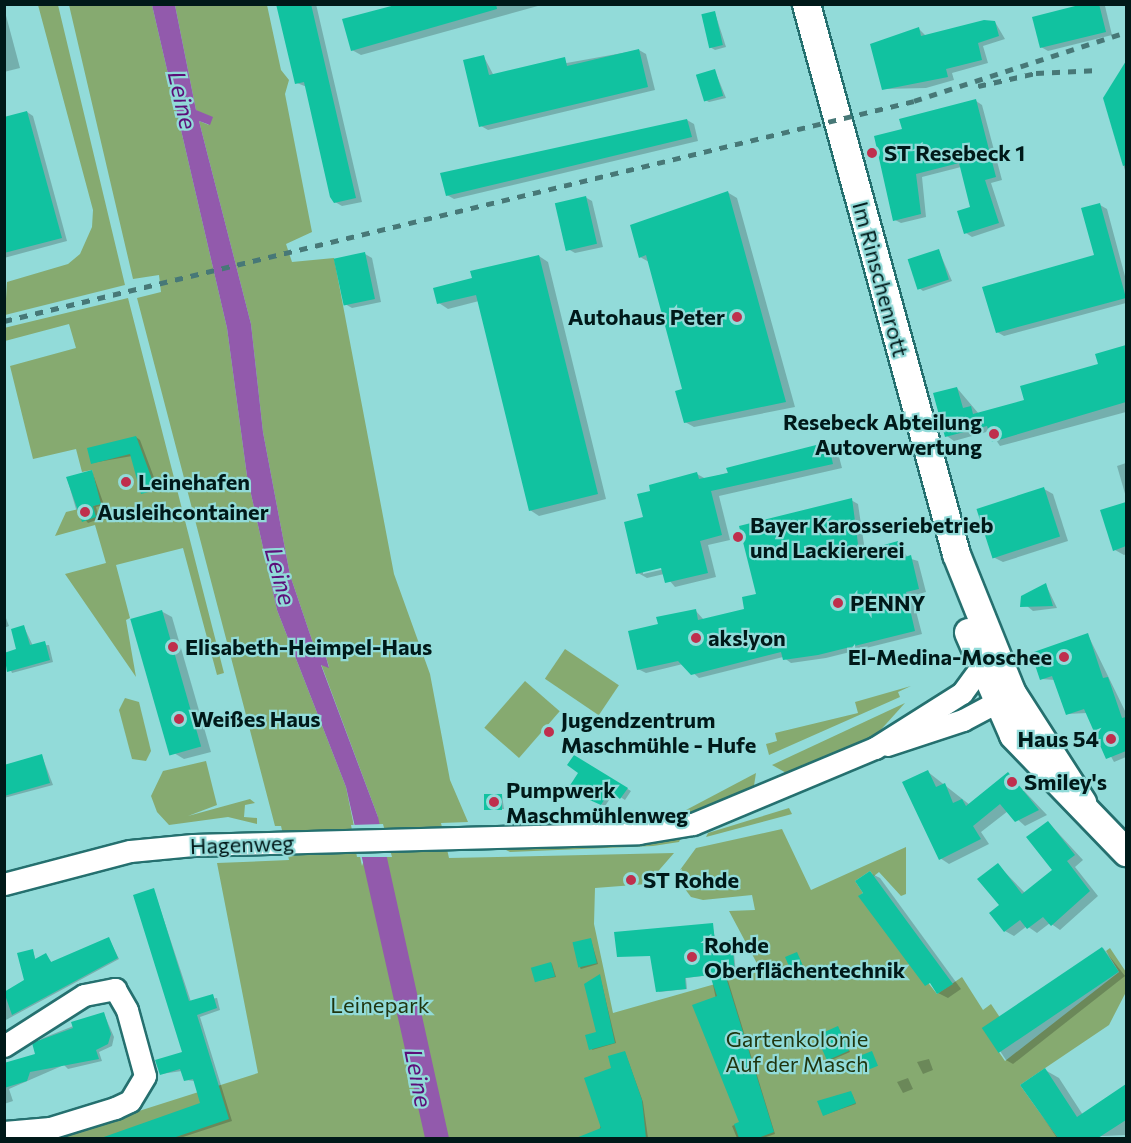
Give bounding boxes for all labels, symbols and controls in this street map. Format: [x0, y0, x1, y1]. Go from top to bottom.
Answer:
water label: Leine [162, 68, 204, 132]
place label: ST Resebeck 1 [884, 140, 1025, 166]
marker: ST Resebeck 1 [865, 146, 879, 160]
street label: Im Rinschenrott [848, 198, 914, 360]
place label: Autohaus Peter [568, 304, 725, 330]
marker: Autohaus Peter [730, 310, 744, 324]
place label: Resebeck Abteilung Autoverwertung [783, 408, 982, 460]
marker: Resebeck Abteilung Autoverwertung [987, 427, 1001, 441]
place label: Leinehafen [138, 469, 250, 495]
marker: Leinehafen [119, 475, 133, 489]
place label: Ausleihcontainer [97, 499, 269, 525]
marker: Ausleihcontainer [78, 505, 92, 519]
place label: Bayer Karosseriebetrieb und Lackiererei [750, 511, 993, 562]
marker: Bayer Karosseriebetrieb und Lackiererei [731, 530, 745, 544]
water label: Leine [259, 544, 303, 608]
place label: PENNY [850, 590, 925, 616]
marker: PENNY [831, 596, 845, 610]
place label: aks!yon [708, 625, 786, 651]
marker: aks!yon [689, 631, 703, 645]
place label: Elisabeth-Heimpel-Haus [185, 634, 432, 660]
marker: Elisabeth-Heimpel-Haus [166, 640, 180, 654]
place label: El-Medina-Moschee [848, 644, 1052, 670]
marker: El-Medina-Moschee [1057, 650, 1071, 664]
place label: Weißes Haus [191, 706, 321, 732]
place label: Jugendzentrum Maschmühle - Hufe [561, 706, 756, 758]
marker: Weißes Haus [172, 712, 186, 726]
marker: Jugendzentrum Maschmühle - Hufe [542, 725, 556, 739]
place label: Haus 54 [1018, 726, 1099, 752]
marker: Haus 54 [1104, 732, 1118, 746]
place label: Smiley's [1024, 769, 1107, 795]
marker: Smiley's [1005, 775, 1019, 789]
place label: Pumpwerk Maschmühlenweg [506, 776, 688, 828]
marker: Pumpwerk Maschmühlenweg [487, 795, 501, 809]
street label: Hagenweg [189, 829, 295, 859]
place label: ST Rohde [643, 867, 739, 893]
marker: ST Rohde [624, 873, 638, 887]
place label: Rohde Oberflächentechnik [704, 931, 905, 982]
marker: Rohde Oberflächentechnik [685, 950, 699, 964]
park label: Leinepark [330, 992, 430, 1018]
park label: Gartenkolonie Auf der Masch [725, 1025, 869, 1076]
water label: Leine [399, 1046, 439, 1110]

